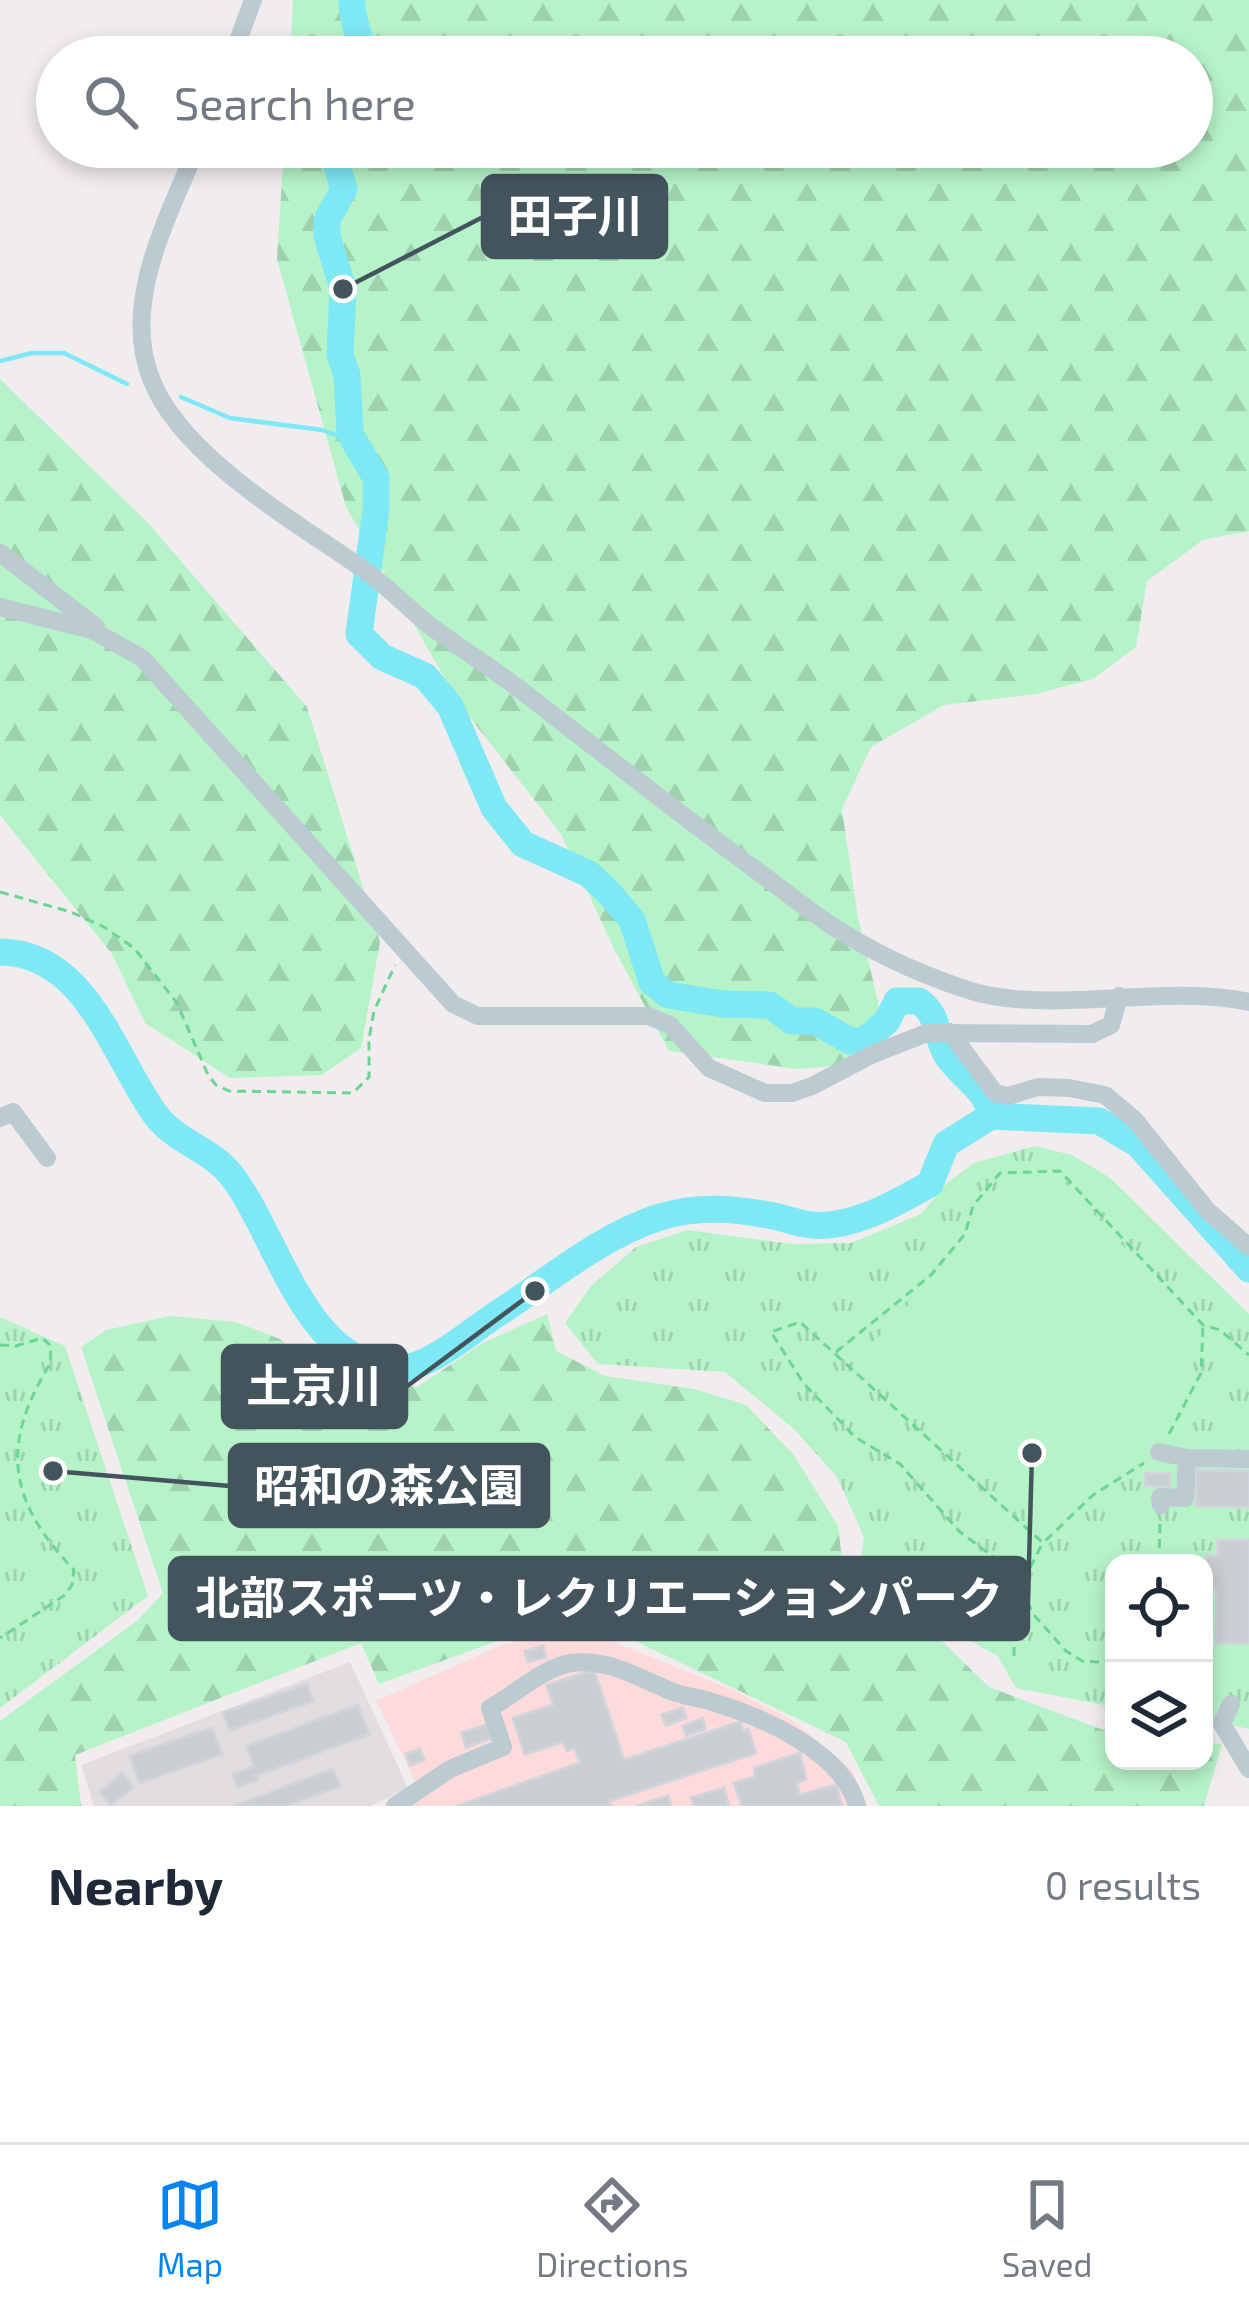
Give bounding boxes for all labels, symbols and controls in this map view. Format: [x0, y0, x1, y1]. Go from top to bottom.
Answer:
search box [36, 36, 1213, 168]
icon: search [78, 69, 144, 135]
text: Search here [174, 75, 416, 129]
callout: 田子川 [483, 176, 666, 257]
text: 田子川 [507, 187, 643, 241]
callout: 土京川 [223, 1346, 406, 1427]
text: 土京川 [246, 1357, 382, 1411]
callout: 昭和の森公園 [230, 1445, 548, 1526]
text: 昭和の森公園 [254, 1457, 524, 1511]
map controls [1105, 1554, 1213, 1770]
button: locate [1105, 1554, 1213, 1662]
callout: 北部スポーツ・レクリエーションパーク [170, 1558, 1028, 1639]
text: 北部スポーツ・レクリエーションパーク [195, 1569, 1003, 1623]
button: layers [1105, 1662, 1213, 1770]
text: Nearby [48, 1854, 223, 1915]
text: 0 results [1045, 1861, 1201, 1908]
tab: Map [157, 2172, 223, 2284]
tab: Directions [536, 2172, 688, 2284]
tab: Saved [1002, 2172, 1092, 2284]

